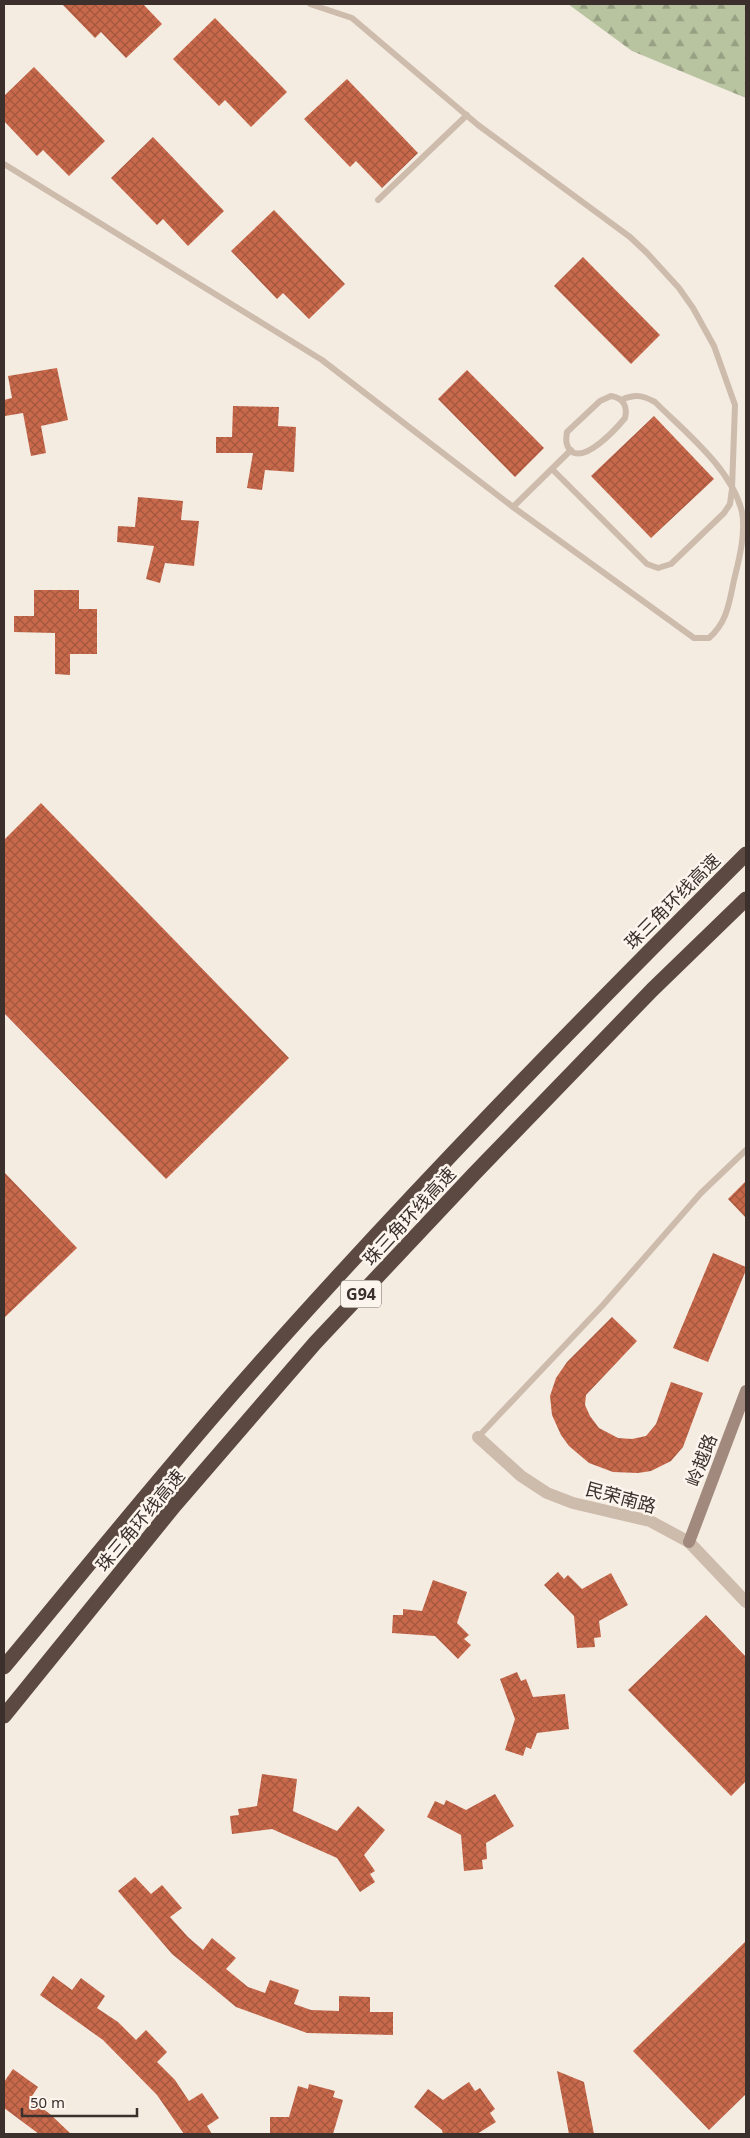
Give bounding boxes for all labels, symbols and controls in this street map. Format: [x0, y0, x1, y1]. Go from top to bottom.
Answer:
street label: 珠三角环线高速 [619, 848, 725, 954]
street label: 珠三角环线高速 [357, 1162, 461, 1270]
road number: G94 [341, 1280, 381, 1308]
street label: 岭越路 [680, 1430, 722, 1490]
street label: 珠三角环线高速 [90, 1464, 190, 1576]
street label: 民荣南路 [583, 1476, 659, 1518]
scale bar [22, 2086, 138, 2118]
text: 50 m [30, 2092, 65, 2112]

